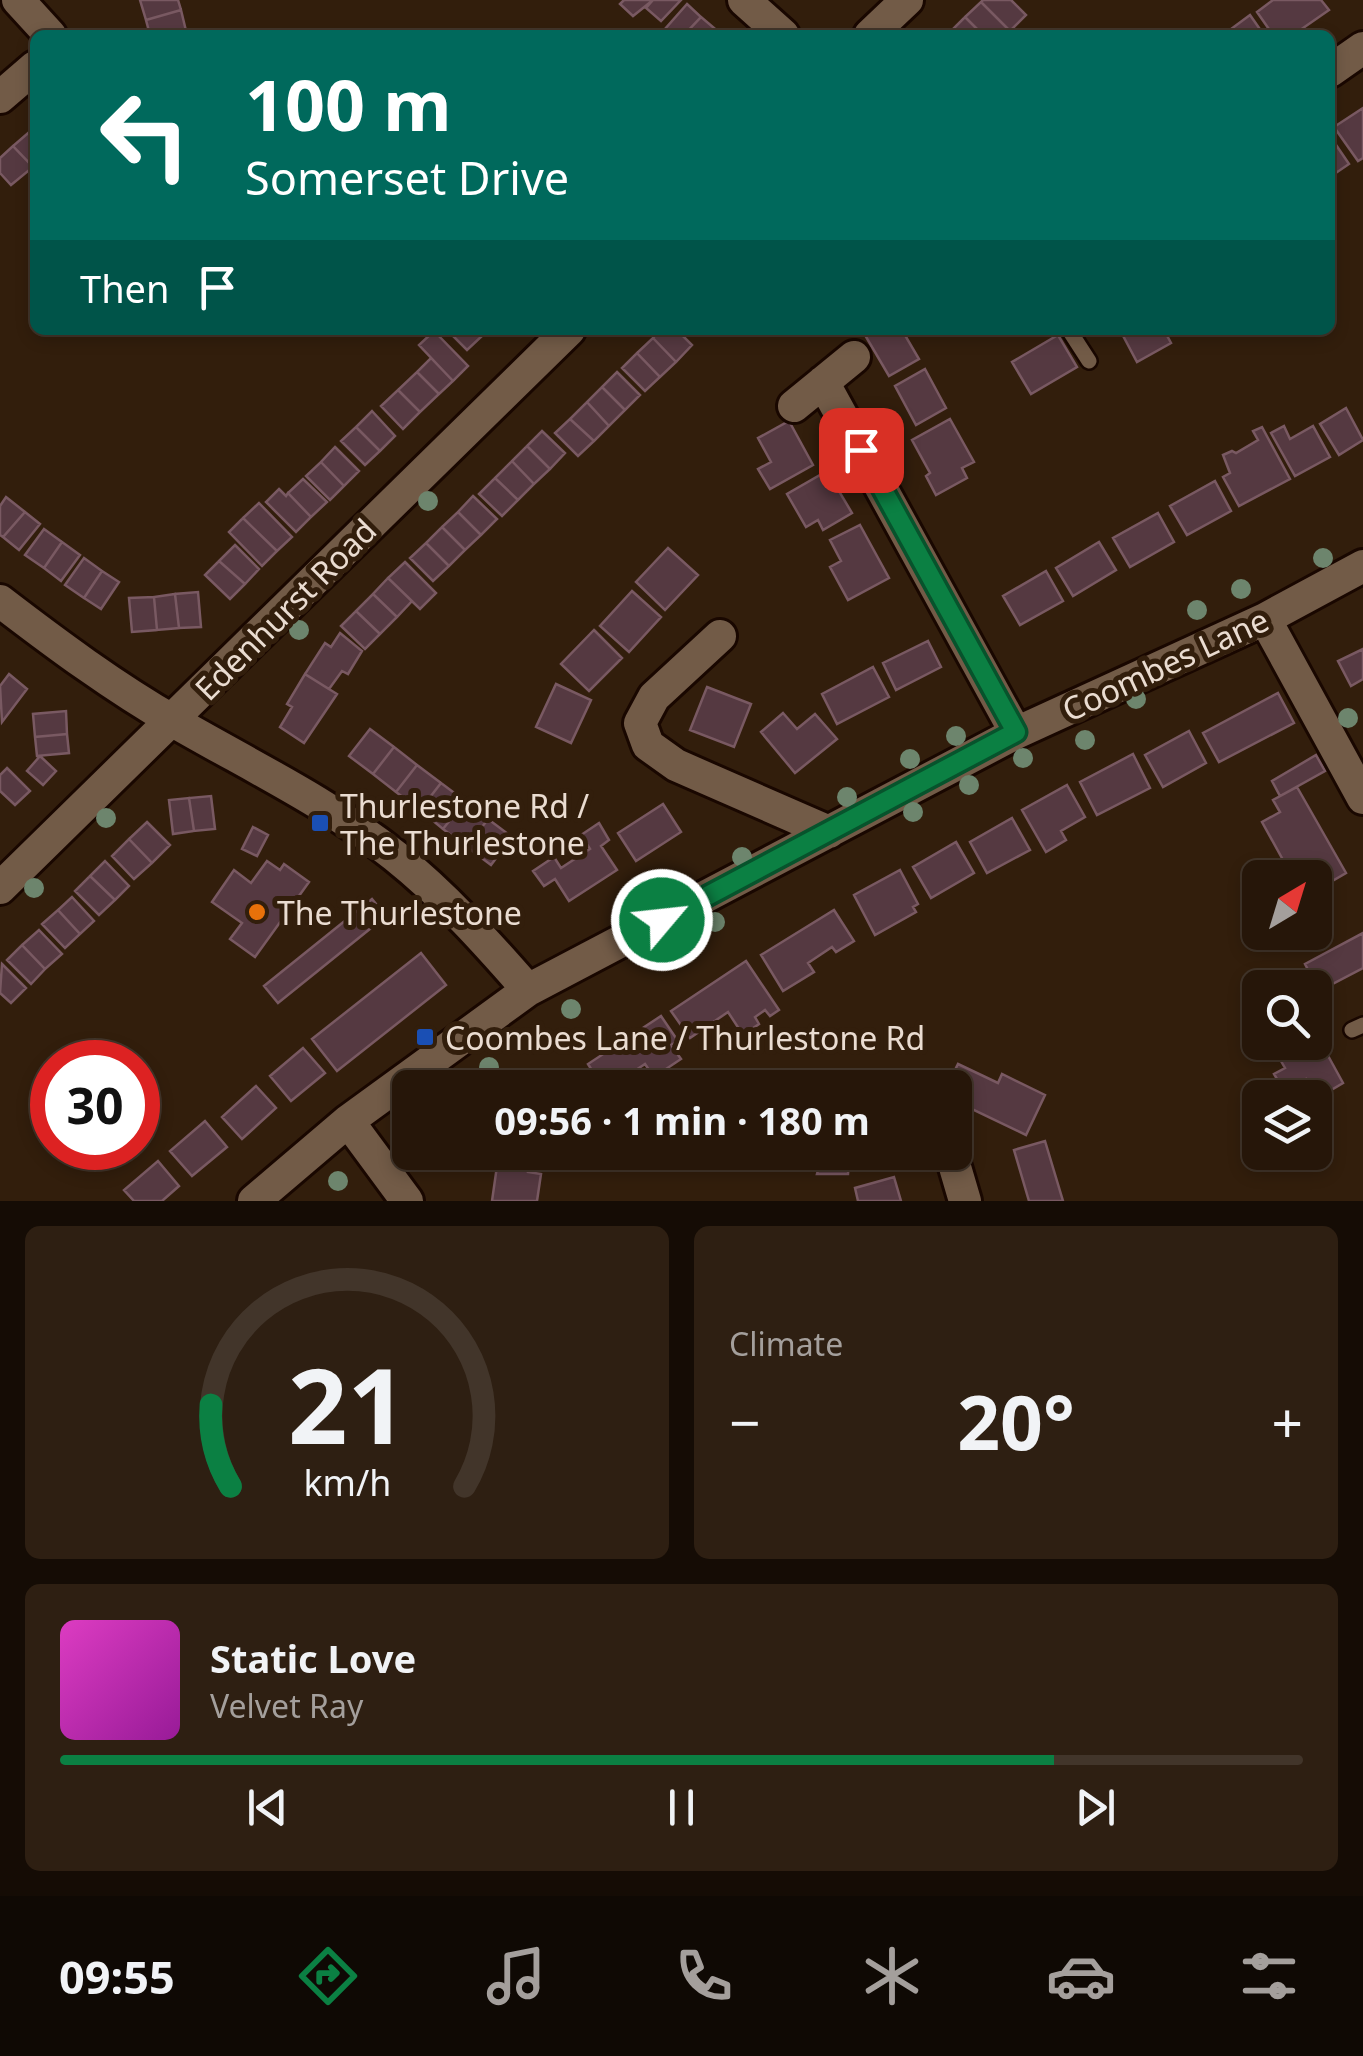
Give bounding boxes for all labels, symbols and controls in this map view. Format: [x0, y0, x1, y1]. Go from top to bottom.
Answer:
text: 100 m [245, 56, 452, 152]
icon: left [80, 70, 210, 200]
text: Somerset Drive [245, 147, 569, 208]
icon: arrive [190, 260, 245, 315]
text: Then [80, 262, 170, 314]
pin [819, 408, 904, 493]
icon: arrive [834, 423, 889, 478]
street label: Edenhurst Road [185, 509, 385, 709]
street label: Coombes Lane [1055, 597, 1275, 731]
place label: Thurlestone Rd / The Thurlestone [340, 784, 589, 864]
marker: Thurlestone Rd / The Thurlestone [309, 812, 331, 834]
north arrow [1242, 860, 1332, 950]
map controls [1242, 860, 1332, 1170]
position arrow [610, 868, 714, 972]
place label: The Thurlestone [277, 891, 522, 934]
marker: The Thurlestone [246, 901, 268, 923]
button: search [1242, 970, 1332, 1060]
place label: Coombes Lane / Thurlestone Rd [445, 1016, 925, 1059]
marker: Coombes Lane / Thurlestone Rd [414, 1026, 436, 1048]
speed limit sign: 30 [30, 1040, 160, 1170]
button: layers [1242, 1080, 1332, 1170]
text: 09:56 · 1 min · 180 m [494, 1094, 870, 1146]
text: Climate [729, 1322, 843, 1365]
text: 21 [288, 1333, 406, 1474]
text: 20° [957, 1370, 1075, 1472]
text: − [729, 1384, 760, 1459]
text: + [1272, 1384, 1303, 1459]
text: km/h [303, 1458, 391, 1506]
text: Static Love [210, 1632, 416, 1684]
text: Velvet Ray [210, 1684, 363, 1727]
icon: previous [240, 1780, 295, 1835]
icon: pause [654, 1780, 709, 1835]
icon: next [1068, 1780, 1123, 1835]
icon: directions [293, 1941, 363, 2011]
icon: music [481, 1941, 551, 2011]
icon: phone [669, 1941, 739, 2011]
icon: climate [857, 1941, 927, 2011]
icon: car [1046, 1941, 1116, 2011]
icon: filters [1234, 1941, 1304, 2011]
text: 09:55 [59, 1946, 175, 2007]

